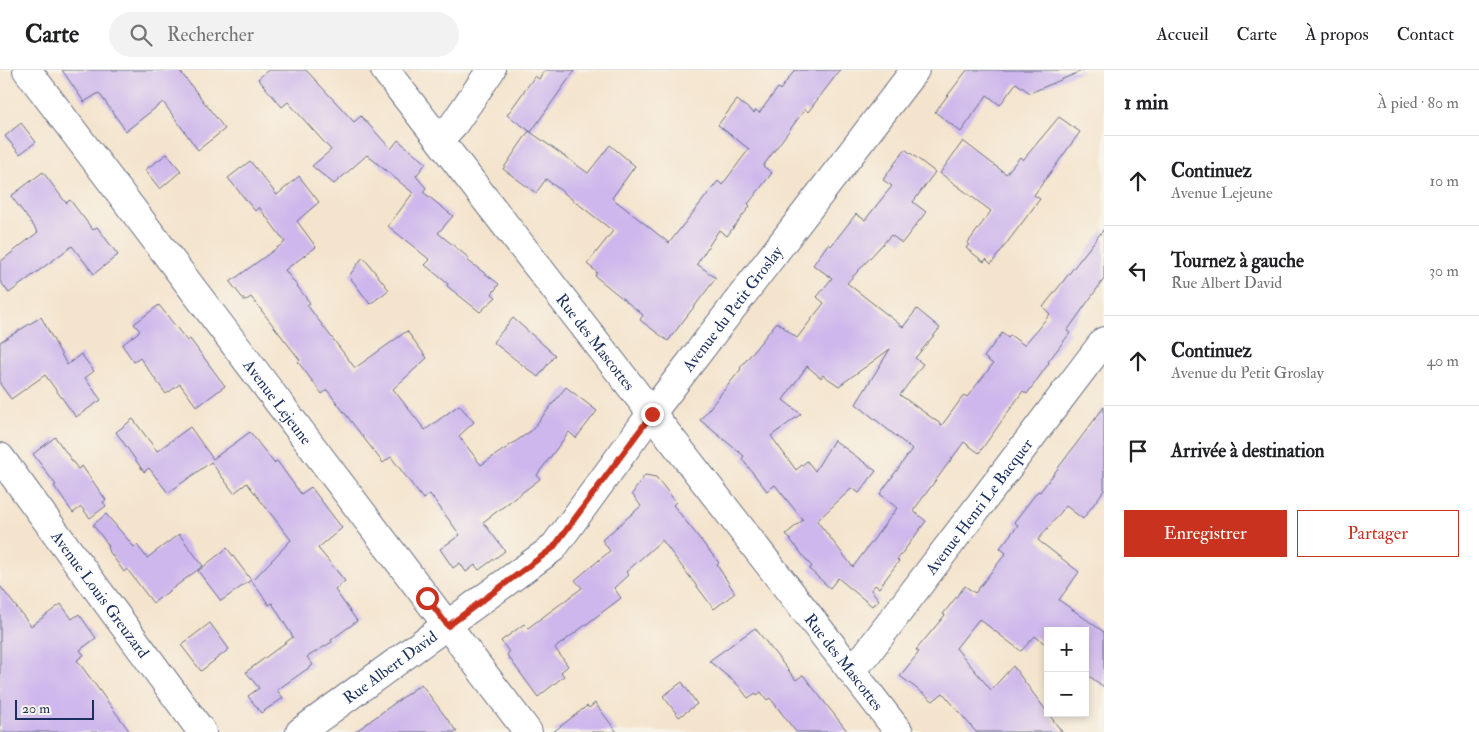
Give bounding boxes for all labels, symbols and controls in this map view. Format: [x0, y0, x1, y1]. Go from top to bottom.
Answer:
search box [109, 12, 459, 57]
text: Carte [25, 19, 79, 50]
icon: search [127, 21, 155, 49]
text: Rechercher [167, 23, 254, 47]
text: Accueil [1156, 23, 1209, 46]
text: Carte [1237, 23, 1277, 46]
text: À propos [1305, 23, 1369, 46]
text: Contact [1397, 23, 1454, 46]
text: 1 min [1124, 89, 1169, 116]
text: À pied · 80 m [1377, 93, 1459, 113]
text: Continuez [1171, 159, 1252, 183]
icon: ahead [1124, 167, 1152, 195]
text: 10 m [1429, 171, 1459, 191]
text: Avenue Lejeune [1171, 183, 1273, 203]
street label: Avenue du Petit Groslay [678, 241, 788, 377]
text: Tournez à gauche [1171, 249, 1304, 273]
icon: left [1124, 257, 1152, 285]
text: 30 m [1429, 261, 1459, 281]
text: Rue Albert David [1171, 273, 1282, 293]
street label: Rue des Mascottes [551, 290, 639, 395]
text: Continuez [1171, 339, 1252, 363]
icon: ahead [1124, 347, 1152, 375]
text: 40 m [1426, 351, 1459, 371]
street label: Avenue Lejeune [238, 355, 316, 449]
text: Avenue du Petit Groslay [1171, 363, 1324, 383]
route end [641, 403, 664, 426]
street label: Avenue Henri Le Bacquer [921, 435, 1037, 580]
icon: arrive [1124, 437, 1152, 465]
text: Arrivée à destination [1171, 439, 1325, 463]
button: Enregistrer [1124, 510, 1287, 557]
button: Partager [1297, 510, 1459, 557]
street label: Avenue Louis Greuzard [46, 526, 153, 662]
route start [416, 587, 439, 610]
street label: Rue des Mascottes [800, 610, 887, 715]
street label: Rue Albert David [339, 627, 441, 708]
map controls [1044, 627, 1089, 717]
button: + [1044, 627, 1089, 672]
button: − [1044, 672, 1089, 717]
scale bar [15, 697, 94, 720]
text: 20 m [22, 700, 50, 717]

